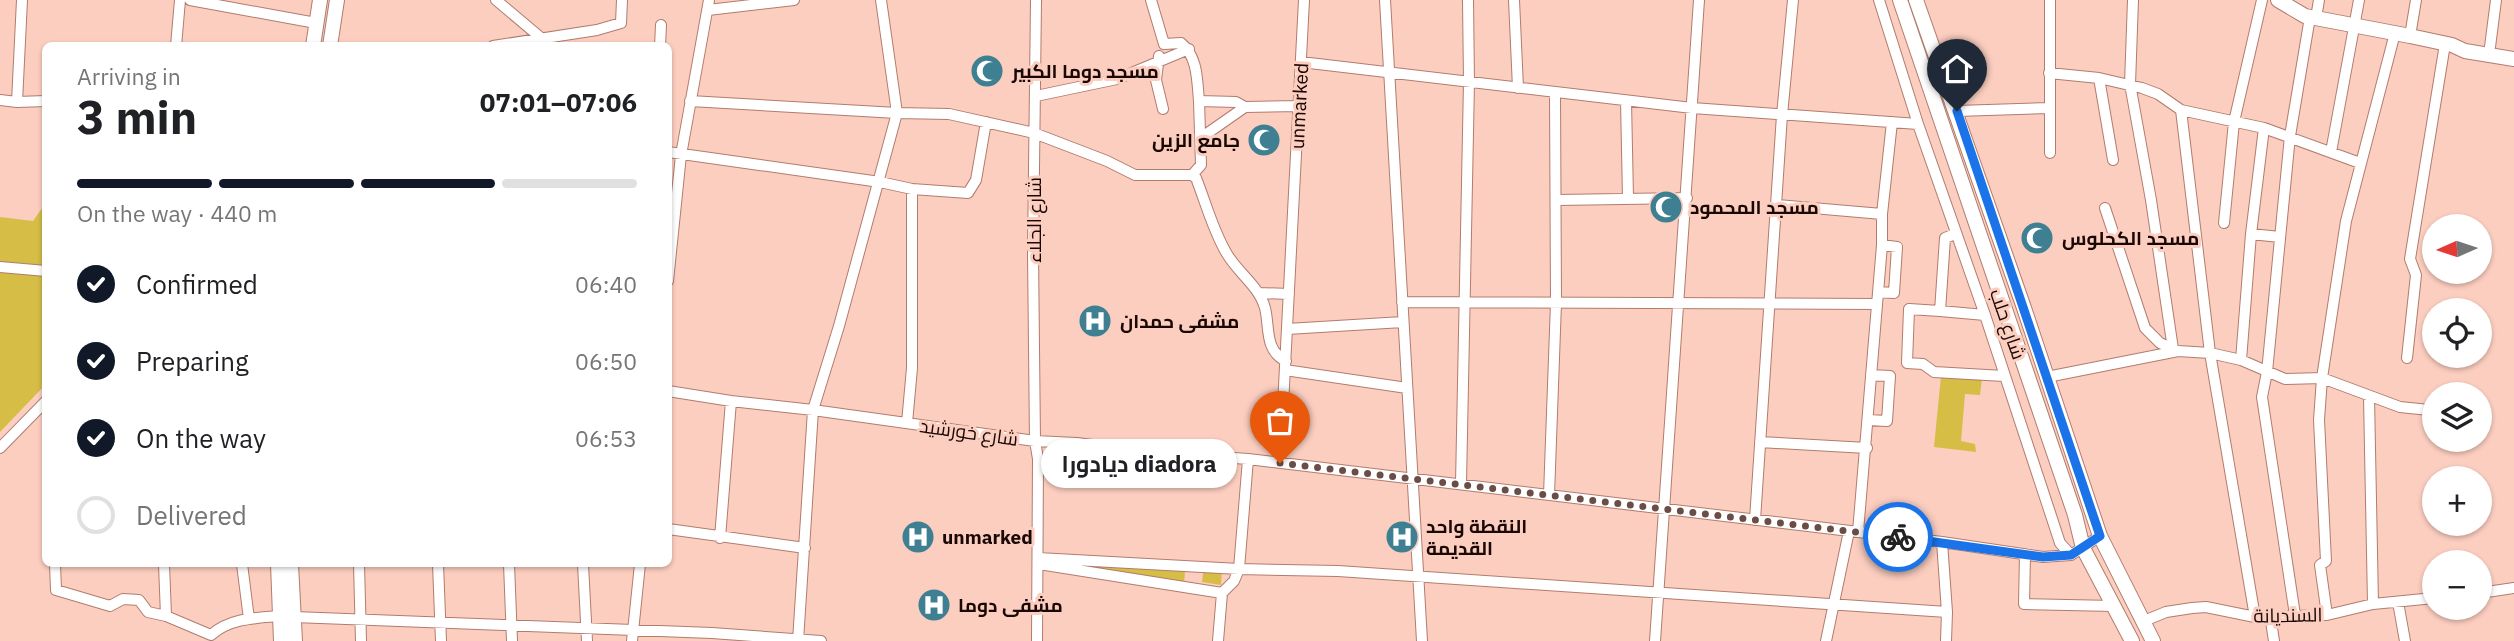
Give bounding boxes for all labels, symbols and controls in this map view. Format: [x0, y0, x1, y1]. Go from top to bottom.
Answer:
pin [1927, 39, 1987, 111]
icon: home [1938, 50, 1976, 88]
mosque icon: مسجد دوما الكبير [968, 52, 1006, 90]
place label: مسجد دوما الكبير [1011, 59, 1159, 83]
text: Arriving in [77, 61, 181, 91]
street label: unmarked [1285, 62, 1313, 150]
text: 07:01–07:06 [480, 85, 637, 119]
text: 3 min [77, 87, 197, 147]
mosque icon: جامع الزين [1245, 121, 1283, 159]
place label: جامع الزين [1152, 128, 1240, 154]
street label: شارع الجلاء [1022, 177, 1048, 263]
mosque icon: مسجد المحمود [1647, 188, 1685, 226]
place label: مسجد المحمود [1690, 195, 1819, 219]
text: On the way · 440 m [77, 198, 277, 228]
north arrow [2422, 214, 2492, 284]
map controls [2422, 214, 2492, 620]
mosque icon: مسجد الكحلوس [2018, 219, 2056, 257]
place label: مسجد الكحلوس [2062, 226, 2199, 250]
icon: check [77, 265, 115, 303]
text: Confirmed [136, 267, 258, 301]
text: 06:40 [575, 269, 637, 299]
street label: شارع حلب [1983, 285, 2031, 363]
button: locate [2422, 298, 2492, 368]
hospital icon: مشفى حمدان [1076, 302, 1114, 340]
place label: مشفى حمدان [1120, 309, 1239, 333]
icon: check [77, 342, 115, 380]
text: Preparing [136, 344, 249, 378]
text: 06:50 [575, 346, 637, 376]
button: layers [2422, 382, 2492, 452]
pin [1250, 391, 1310, 463]
icon: bag [1261, 402, 1299, 440]
street label: شارع خورشيد [918, 413, 1020, 453]
icon: check [77, 419, 115, 457]
text: On the way [136, 421, 266, 455]
text: 06:53 [575, 423, 637, 453]
callout: ديادورا diadora [1042, 438, 1238, 488]
text: ديادورا diadora [1061, 448, 1217, 478]
button: + [2422, 466, 2492, 536]
text: Delivered [136, 498, 247, 532]
courier [1863, 502, 1933, 572]
place label: النقطة واحد القديمة [1426, 514, 1527, 560]
hospital icon: unmarked [899, 518, 937, 556]
hospital icon: النقطة واحد القديمة [1383, 518, 1421, 556]
icon: bike [1879, 518, 1917, 556]
place label: unmarked [942, 525, 1033, 549]
button: − [2422, 550, 2492, 620]
hospital icon: مشفى دوما [915, 586, 953, 624]
place label: مشفى دوما [958, 593, 1063, 617]
street label: السنديانة [2253, 602, 2323, 628]

